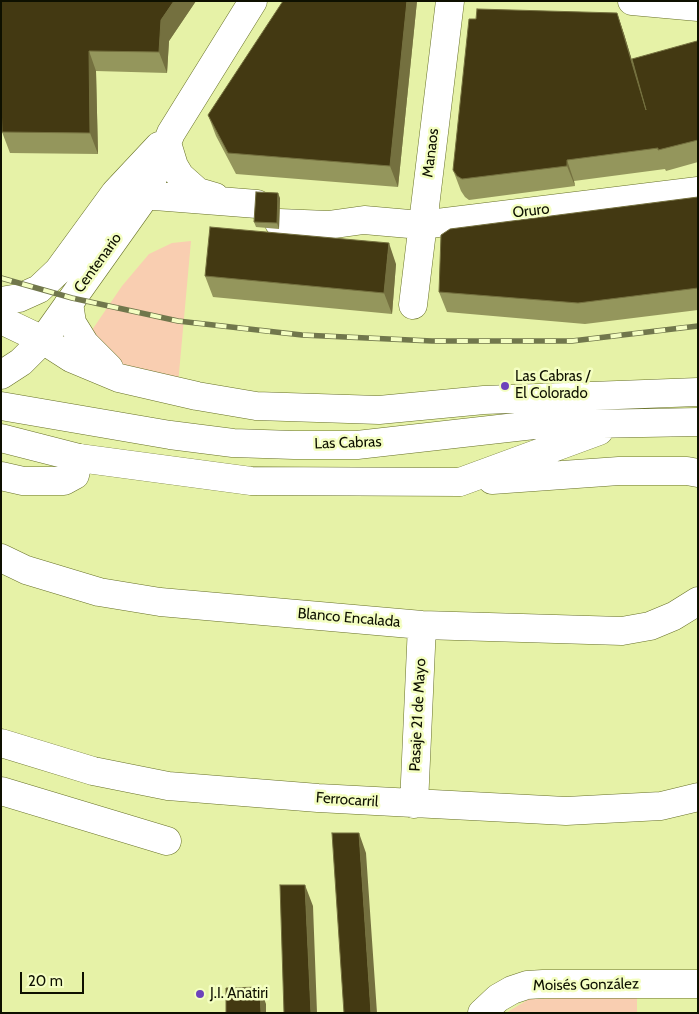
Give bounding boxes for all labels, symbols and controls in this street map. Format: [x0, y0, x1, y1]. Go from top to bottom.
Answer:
street label: Manaos [419, 127, 443, 179]
street label: Oruro [512, 200, 550, 222]
street label: Centenario [70, 230, 126, 296]
place label: Las Cabras / El Colorado [515, 368, 590, 403]
marker: Las Cabras / El Colorado [499, 380, 511, 392]
street label: Las Cabras [314, 433, 382, 453]
street label: Blanco Encalada [297, 605, 401, 631]
street label: Pasaje 21 de Mayo [406, 658, 430, 772]
street label: Ferrocarril [315, 789, 379, 811]
scale bar [22, 962, 86, 994]
text: 20 m [28, 972, 63, 990]
street label: Moisés González [533, 975, 639, 995]
place label: J.I. Anatiri [210, 985, 268, 1003]
marker: J.I. Anatiri [194, 988, 206, 1000]

